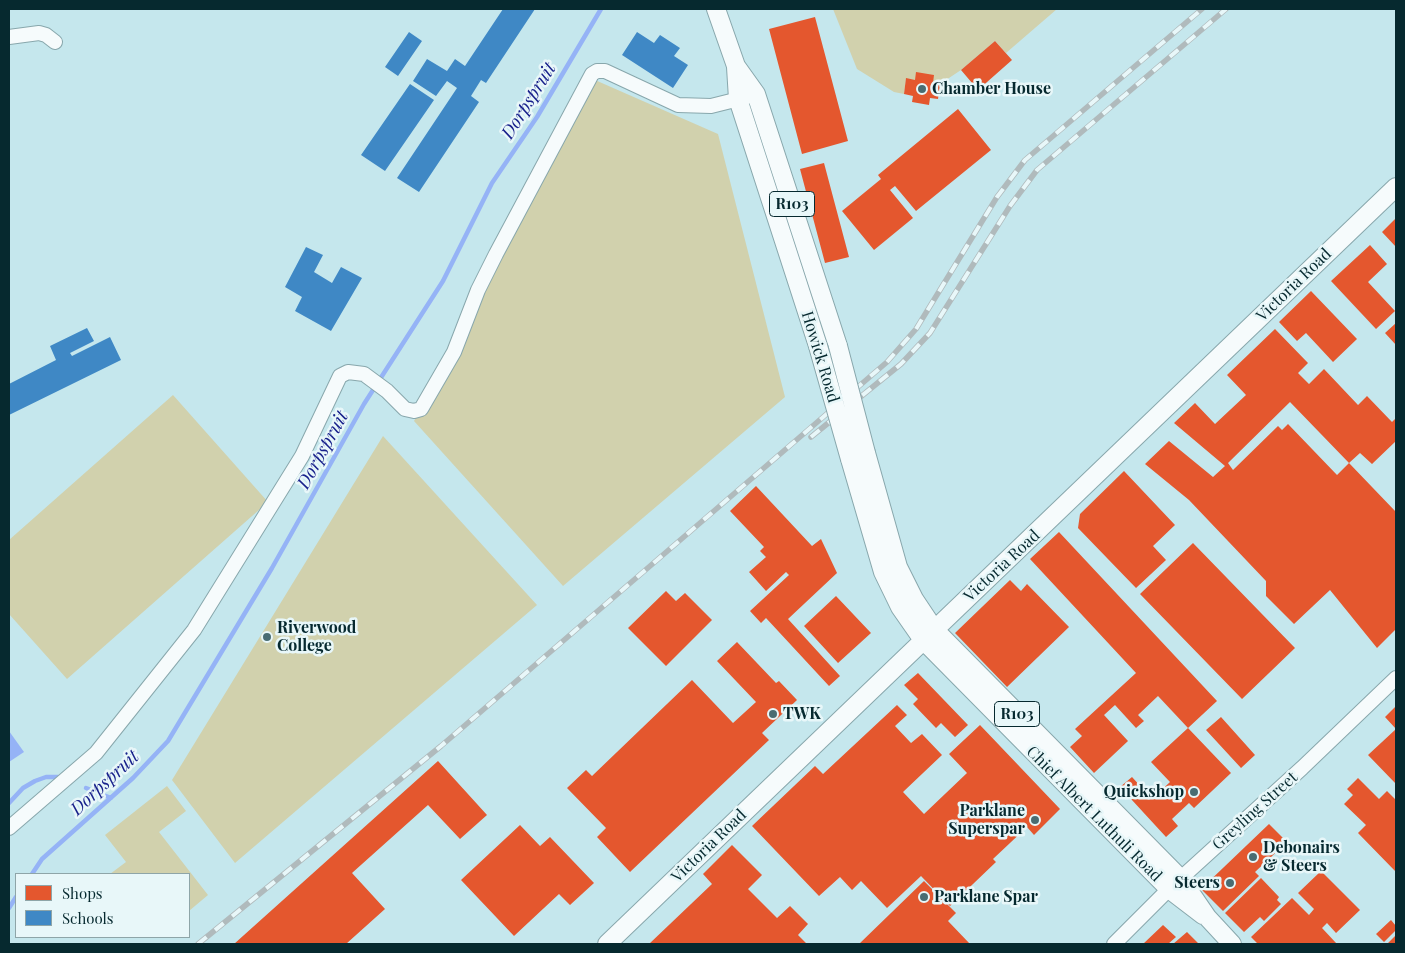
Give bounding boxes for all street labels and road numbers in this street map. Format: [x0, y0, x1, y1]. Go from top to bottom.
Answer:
road number: R103 [770, 192, 814, 216]
street label: Victoria Road [1253, 245, 1335, 325]
street label: Howick Road [797, 309, 843, 405]
street label: Victoria Road [960, 526, 1044, 606]
road number: R103 [994, 702, 1040, 726]
street label: Chief Albert Luthuli Road [1022, 742, 1166, 886]
street label: Greyling Street [1209, 768, 1301, 854]
street label: Victoria Road [668, 806, 750, 886]

